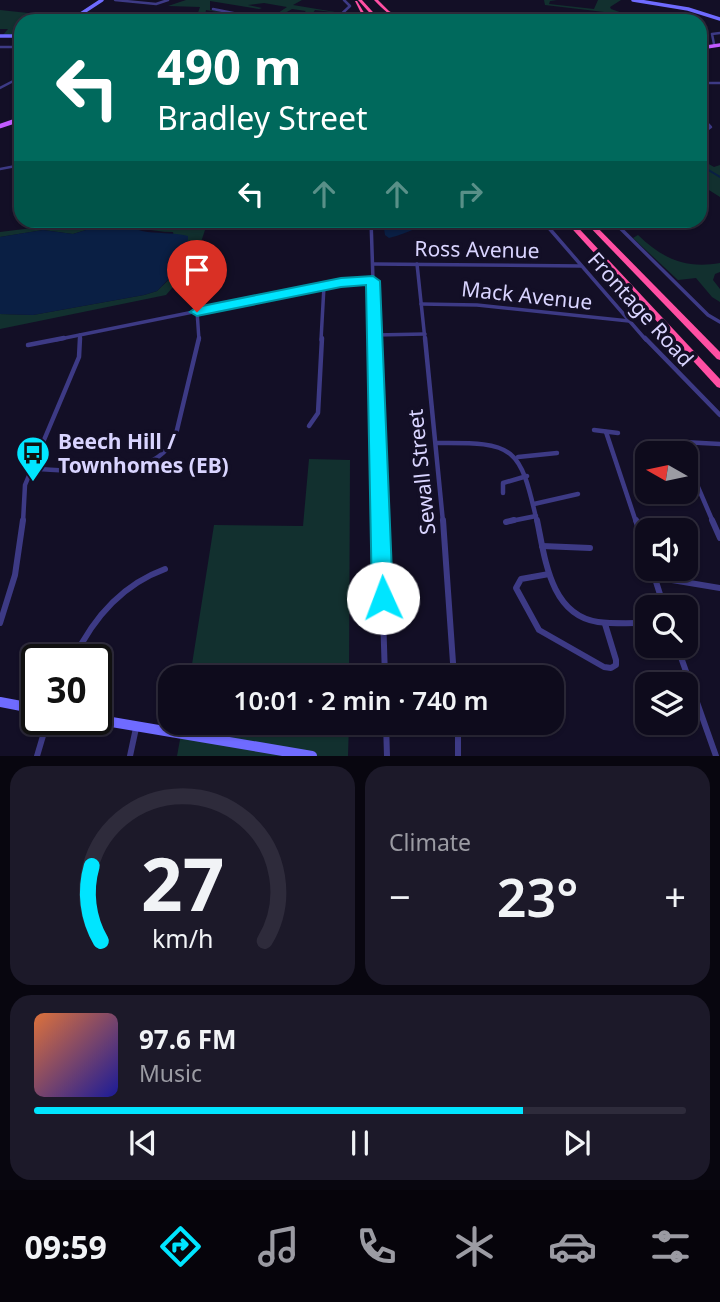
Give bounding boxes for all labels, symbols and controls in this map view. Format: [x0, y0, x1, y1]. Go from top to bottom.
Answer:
text: 490 m [157, 33, 302, 99]
icon: left [42, 42, 133, 133]
text: Bradley Street [157, 96, 368, 139]
icon: left [232, 175, 270, 213]
icon: ahead [305, 175, 343, 213]
icon: ahead [378, 175, 416, 213]
icon: right [451, 175, 489, 213]
street label: Ross Avenue [414, 234, 540, 264]
pin [167, 240, 227, 312]
street label: Frontage Road [582, 246, 700, 372]
icon: arrive [178, 251, 216, 289]
street label: Mack Avenue [460, 274, 594, 316]
street label: Sewall Street [400, 407, 442, 536]
place label: Beech Hill / Townhomes (EB) [58, 427, 229, 479]
bus stop icon: Beech Hill / Townhomes (EB) [14, 434, 52, 483]
north arrow [635, 441, 698, 504]
map controls [635, 441, 698, 735]
button: sound [635, 518, 698, 581]
position arrow [346, 561, 420, 635]
button: search [635, 595, 698, 658]
speed limit sign: 30 [21, 644, 112, 735]
button: layers [635, 672, 698, 735]
text: 10:01 · 2 min · 740 m [234, 682, 488, 718]
text: Climate [389, 826, 471, 858]
text: 27 [141, 834, 224, 933]
text: 23° [497, 861, 578, 932]
text: − [389, 870, 411, 922]
text: + [664, 870, 686, 922]
text: km/h [152, 921, 213, 955]
text: 97.6 FM [139, 1021, 236, 1057]
text: Music [139, 1057, 202, 1089]
icon: previous [124, 1124, 162, 1162]
icon: pause [341, 1124, 379, 1162]
icon: next [558, 1124, 596, 1162]
icon: directions [156, 1222, 205, 1271]
icon: music [254, 1222, 303, 1271]
icon: phone [352, 1222, 401, 1271]
icon: climate [450, 1222, 499, 1271]
icon: car [548, 1222, 597, 1271]
icon: filters [646, 1222, 695, 1271]
text: 09:59 [25, 1225, 107, 1268]

